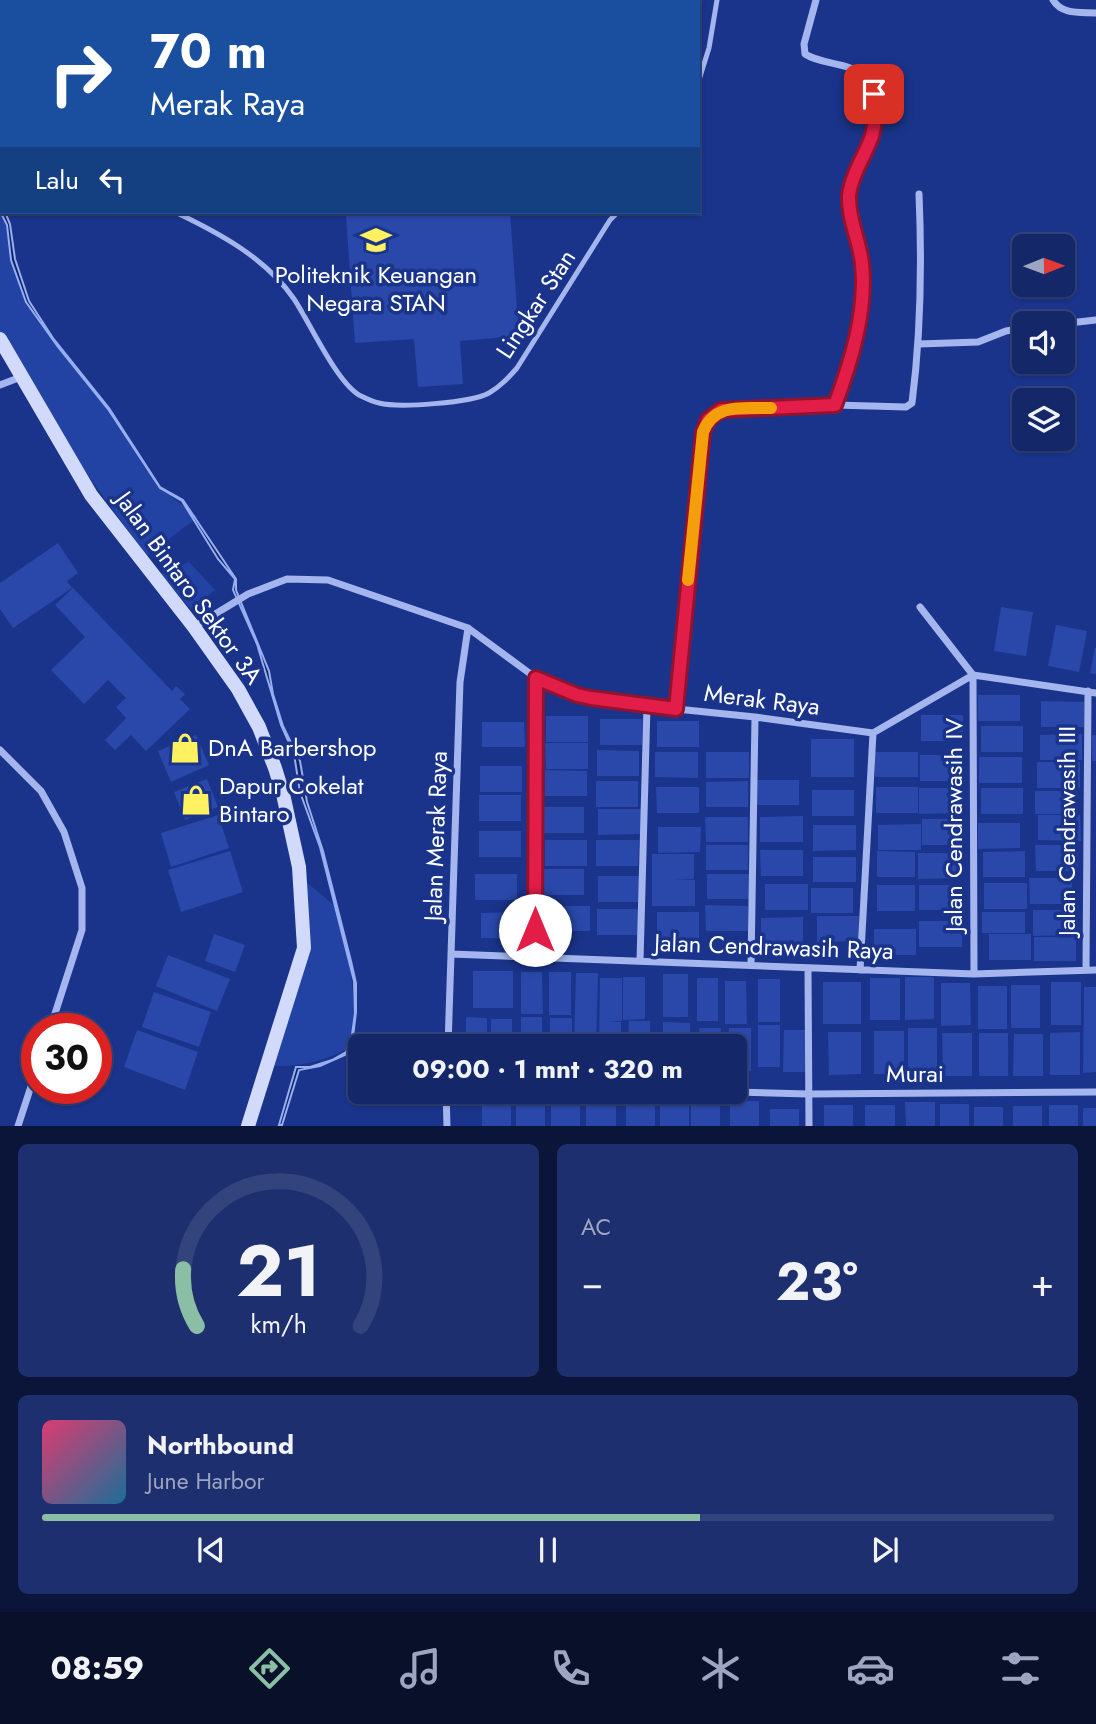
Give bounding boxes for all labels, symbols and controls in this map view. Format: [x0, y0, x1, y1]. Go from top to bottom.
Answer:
text: 70 m [150, 16, 267, 86]
icon: right [35, 28, 126, 119]
pin [844, 64, 904, 124]
icon: arrive [855, 75, 893, 113]
text: Merak Raya [150, 81, 305, 127]
text: Lalu [35, 161, 79, 199]
icon: left [93, 161, 131, 199]
school or university icon: Politeknik Keuangan Negara STAN [359, 223, 393, 257]
north arrow [1012, 234, 1074, 298]
map controls [1012, 234, 1075, 451]
street label: Lingkar Stan [487, 242, 584, 365]
place label: Politeknik Keuangan Negara STAN [275, 257, 477, 320]
button: sound [1012, 311, 1075, 374]
button: layers [1012, 388, 1075, 451]
street label: Jalan Bintaro Sektor 3A [106, 482, 271, 691]
street label: Merak Raya [702, 675, 822, 724]
street label: Jalan Cendrawasih IV [936, 718, 971, 935]
street label: Jalan Cendrawasih III [1049, 726, 1084, 939]
place label: DnA Barbershop [208, 730, 376, 765]
shop icon: DnA Barbershop [168, 731, 202, 765]
street label: Jalan Merak Raya [415, 750, 456, 925]
place label: Dapur Cokelat Bintaro [219, 768, 364, 831]
shop icon: Dapur Cokelat Bintaro [179, 783, 213, 817]
position arrow [498, 893, 572, 967]
street label: Jalan Cendrawasih Raya [651, 925, 894, 968]
speed limit sign: 30 [21, 1013, 112, 1104]
text: 09:00 · 1 mnt · 320 m [412, 1050, 683, 1088]
street label: Murai [886, 1056, 944, 1091]
text: AC [581, 1210, 611, 1244]
text: 21 [236, 1219, 321, 1324]
text: 23° [776, 1244, 858, 1320]
text: − [581, 1255, 603, 1310]
text: + [1031, 1255, 1054, 1310]
text: km/h [250, 1306, 307, 1342]
text: Northbound [147, 1426, 294, 1464]
text: June Harbor [147, 1464, 264, 1498]
icon: previous [192, 1531, 230, 1569]
icon: pause [529, 1531, 567, 1569]
icon: next [866, 1531, 904, 1569]
icon: directions [245, 1644, 294, 1693]
icon: music [396, 1644, 445, 1693]
icon: phone [546, 1644, 595, 1693]
icon: climate [696, 1644, 745, 1693]
icon: car [846, 1644, 895, 1693]
icon: filters [996, 1644, 1045, 1693]
text: 08:59 [51, 1645, 144, 1691]

